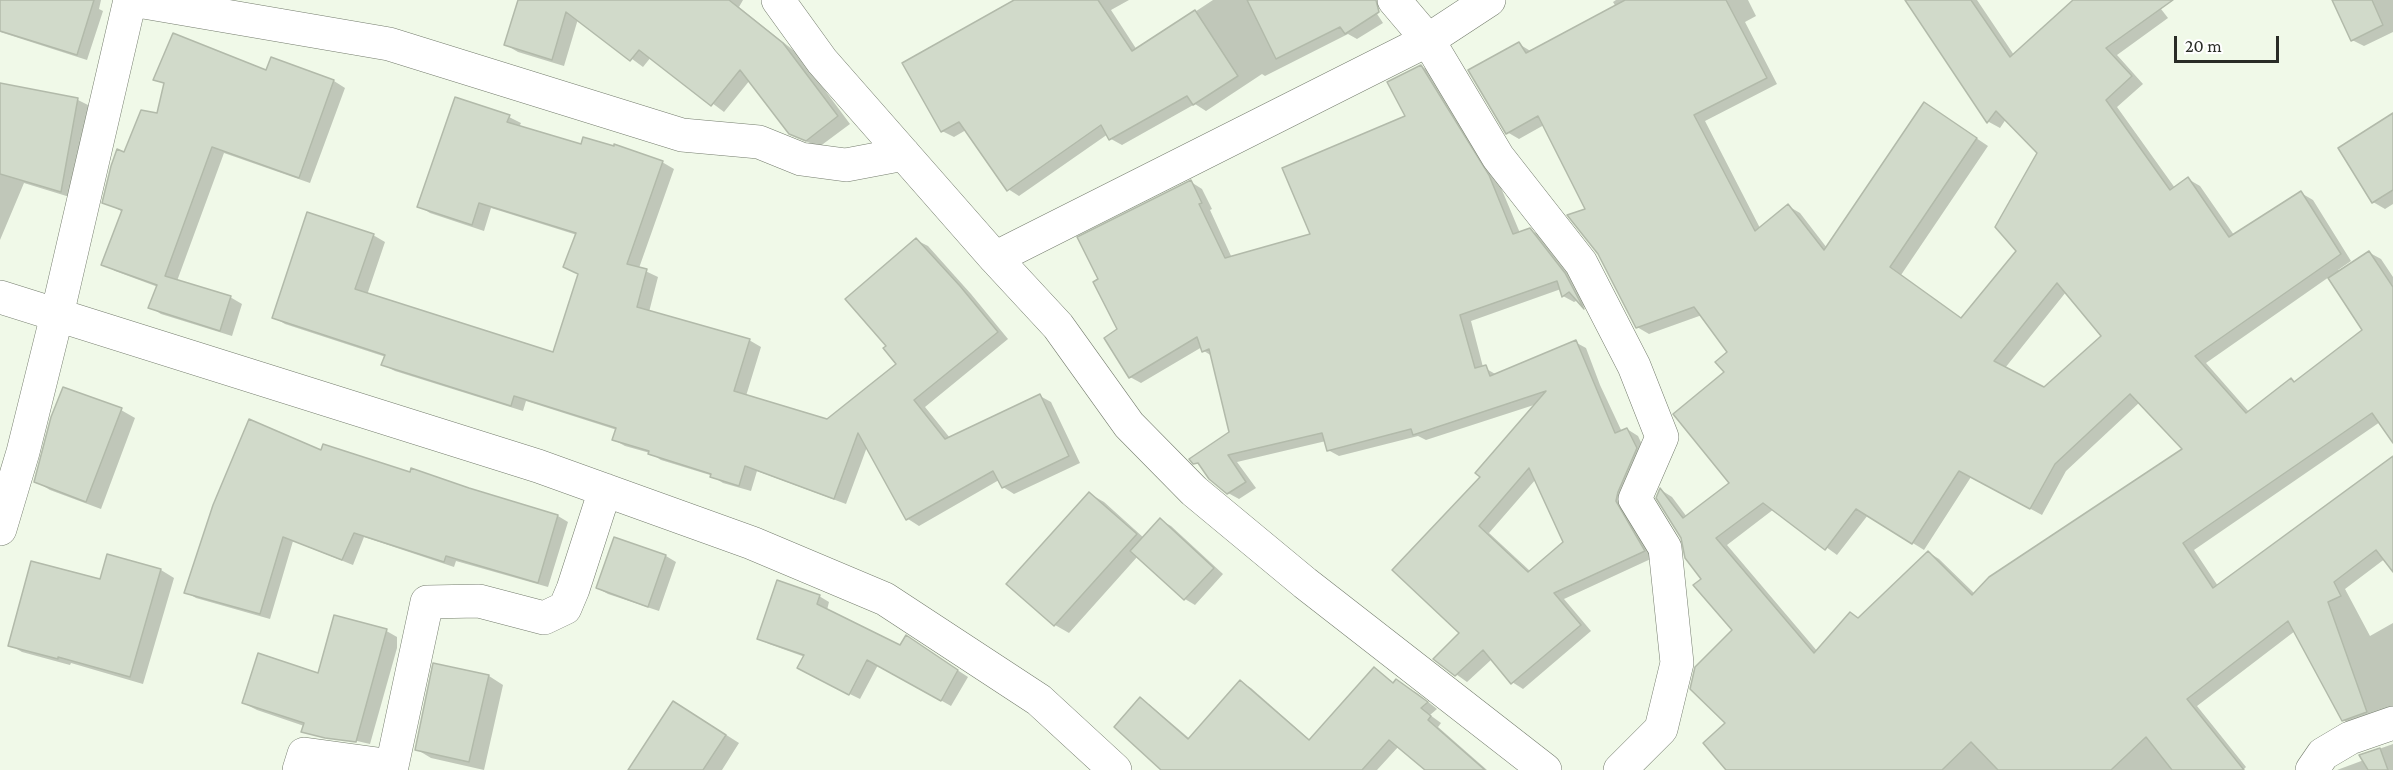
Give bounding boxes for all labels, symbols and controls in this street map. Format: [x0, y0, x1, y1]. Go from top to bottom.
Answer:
scale bar [2177, 24, 2282, 62]
text: 20 m [2185, 36, 2222, 56]

